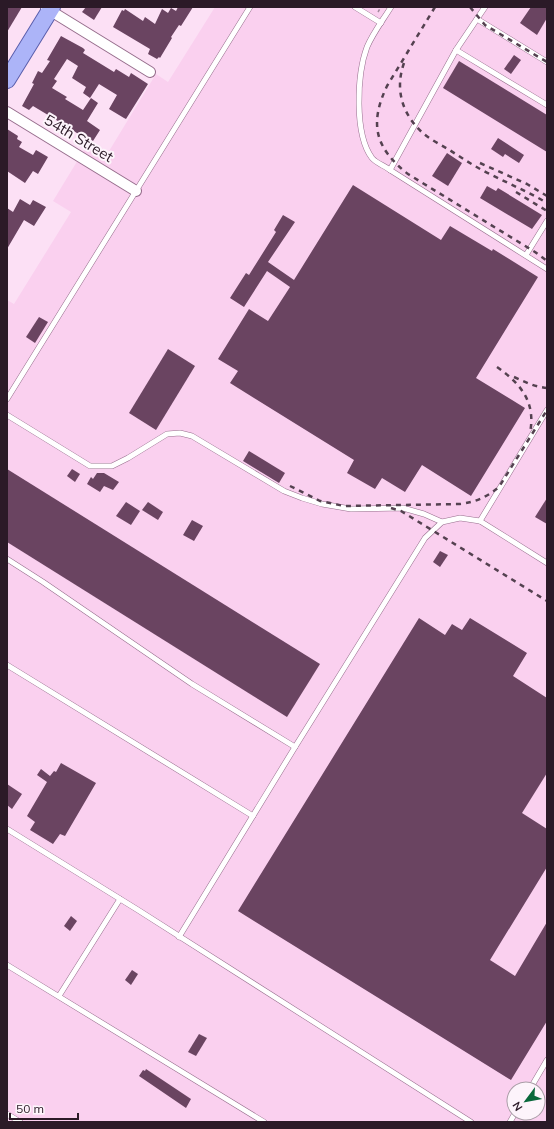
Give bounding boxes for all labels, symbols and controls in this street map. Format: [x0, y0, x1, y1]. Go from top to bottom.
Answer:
street label: 54th Street [41, 110, 117, 166]
north arrow [506, 1081, 546, 1121]
scale bar [10, 1095, 78, 1121]
text: N [509, 1099, 526, 1114]
text: 50 m [16, 1101, 44, 1116]

